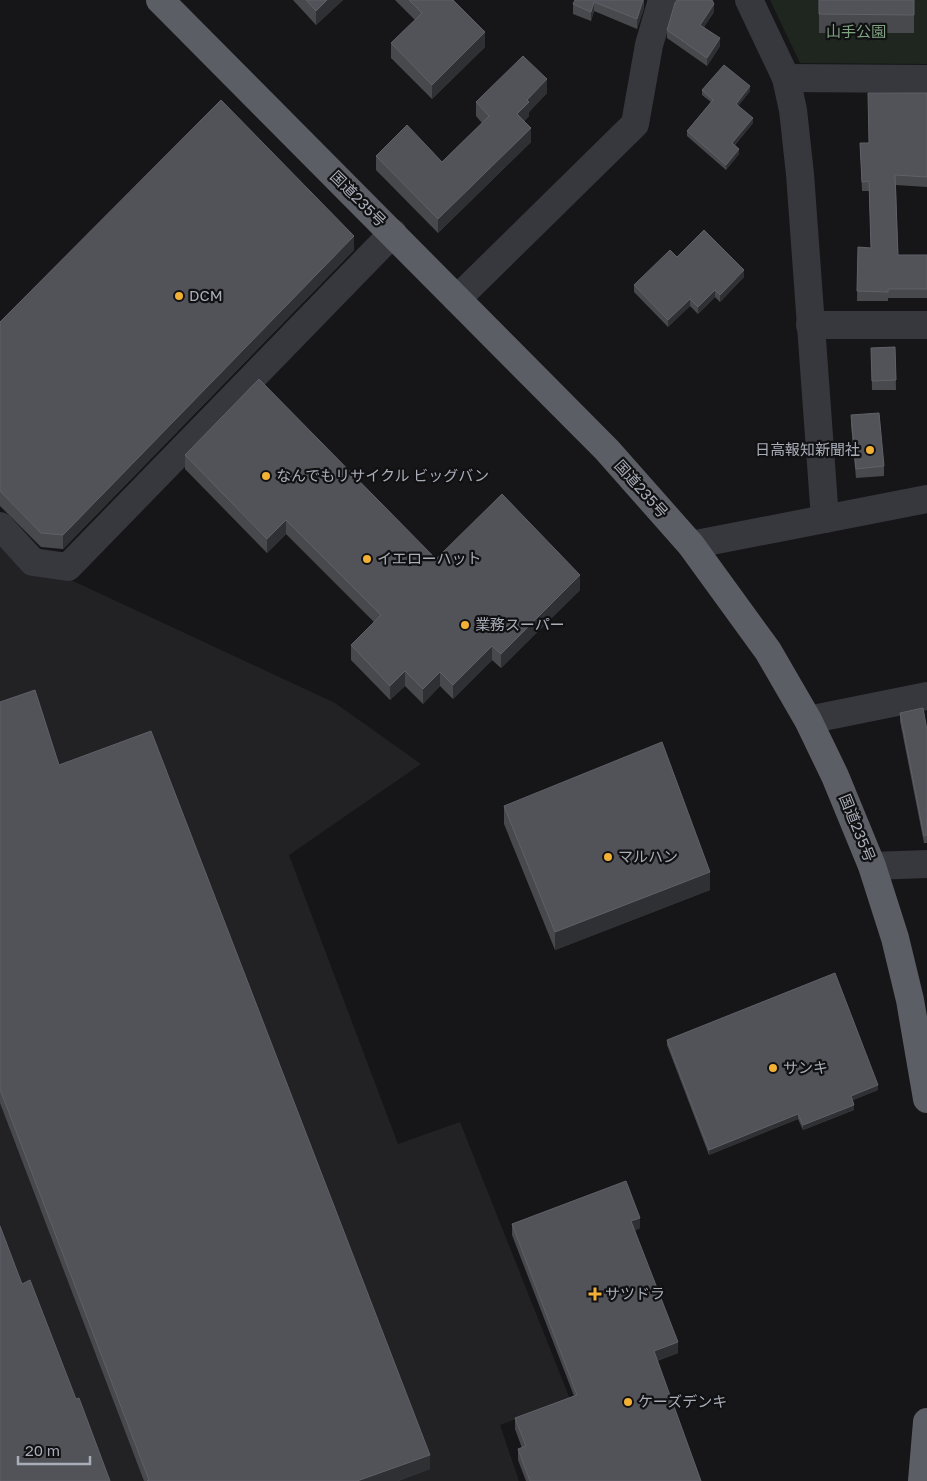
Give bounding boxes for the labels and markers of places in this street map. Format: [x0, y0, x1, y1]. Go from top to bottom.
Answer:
place label: DCM [189, 286, 223, 304]
marker: DCM [173, 290, 185, 302]
place label: 日高報知新聞社 [755, 440, 860, 458]
marker: 日高報知新聞社 [864, 444, 876, 456]
place label: なんでもリサイクル ビッグバン [276, 466, 489, 484]
marker: なんでもリサイクル ビッグバン [260, 470, 272, 482]
place label: イエローハット [377, 549, 482, 567]
marker: イエローハット [361, 553, 373, 565]
place label: 業務スーパー [475, 615, 565, 633]
marker: 業務スーパー [459, 619, 471, 631]
place label: マルハン [618, 847, 678, 865]
marker: マルハン [602, 851, 614, 863]
place label: サンキ [783, 1058, 828, 1076]
marker: サンキ [767, 1062, 779, 1074]
place label: サツドラ [605, 1284, 665, 1302]
marker: サツドラ [589, 1288, 601, 1300]
place label: ケーズデンキ [638, 1392, 727, 1410]
marker: ケーズデンキ [622, 1396, 634, 1408]

